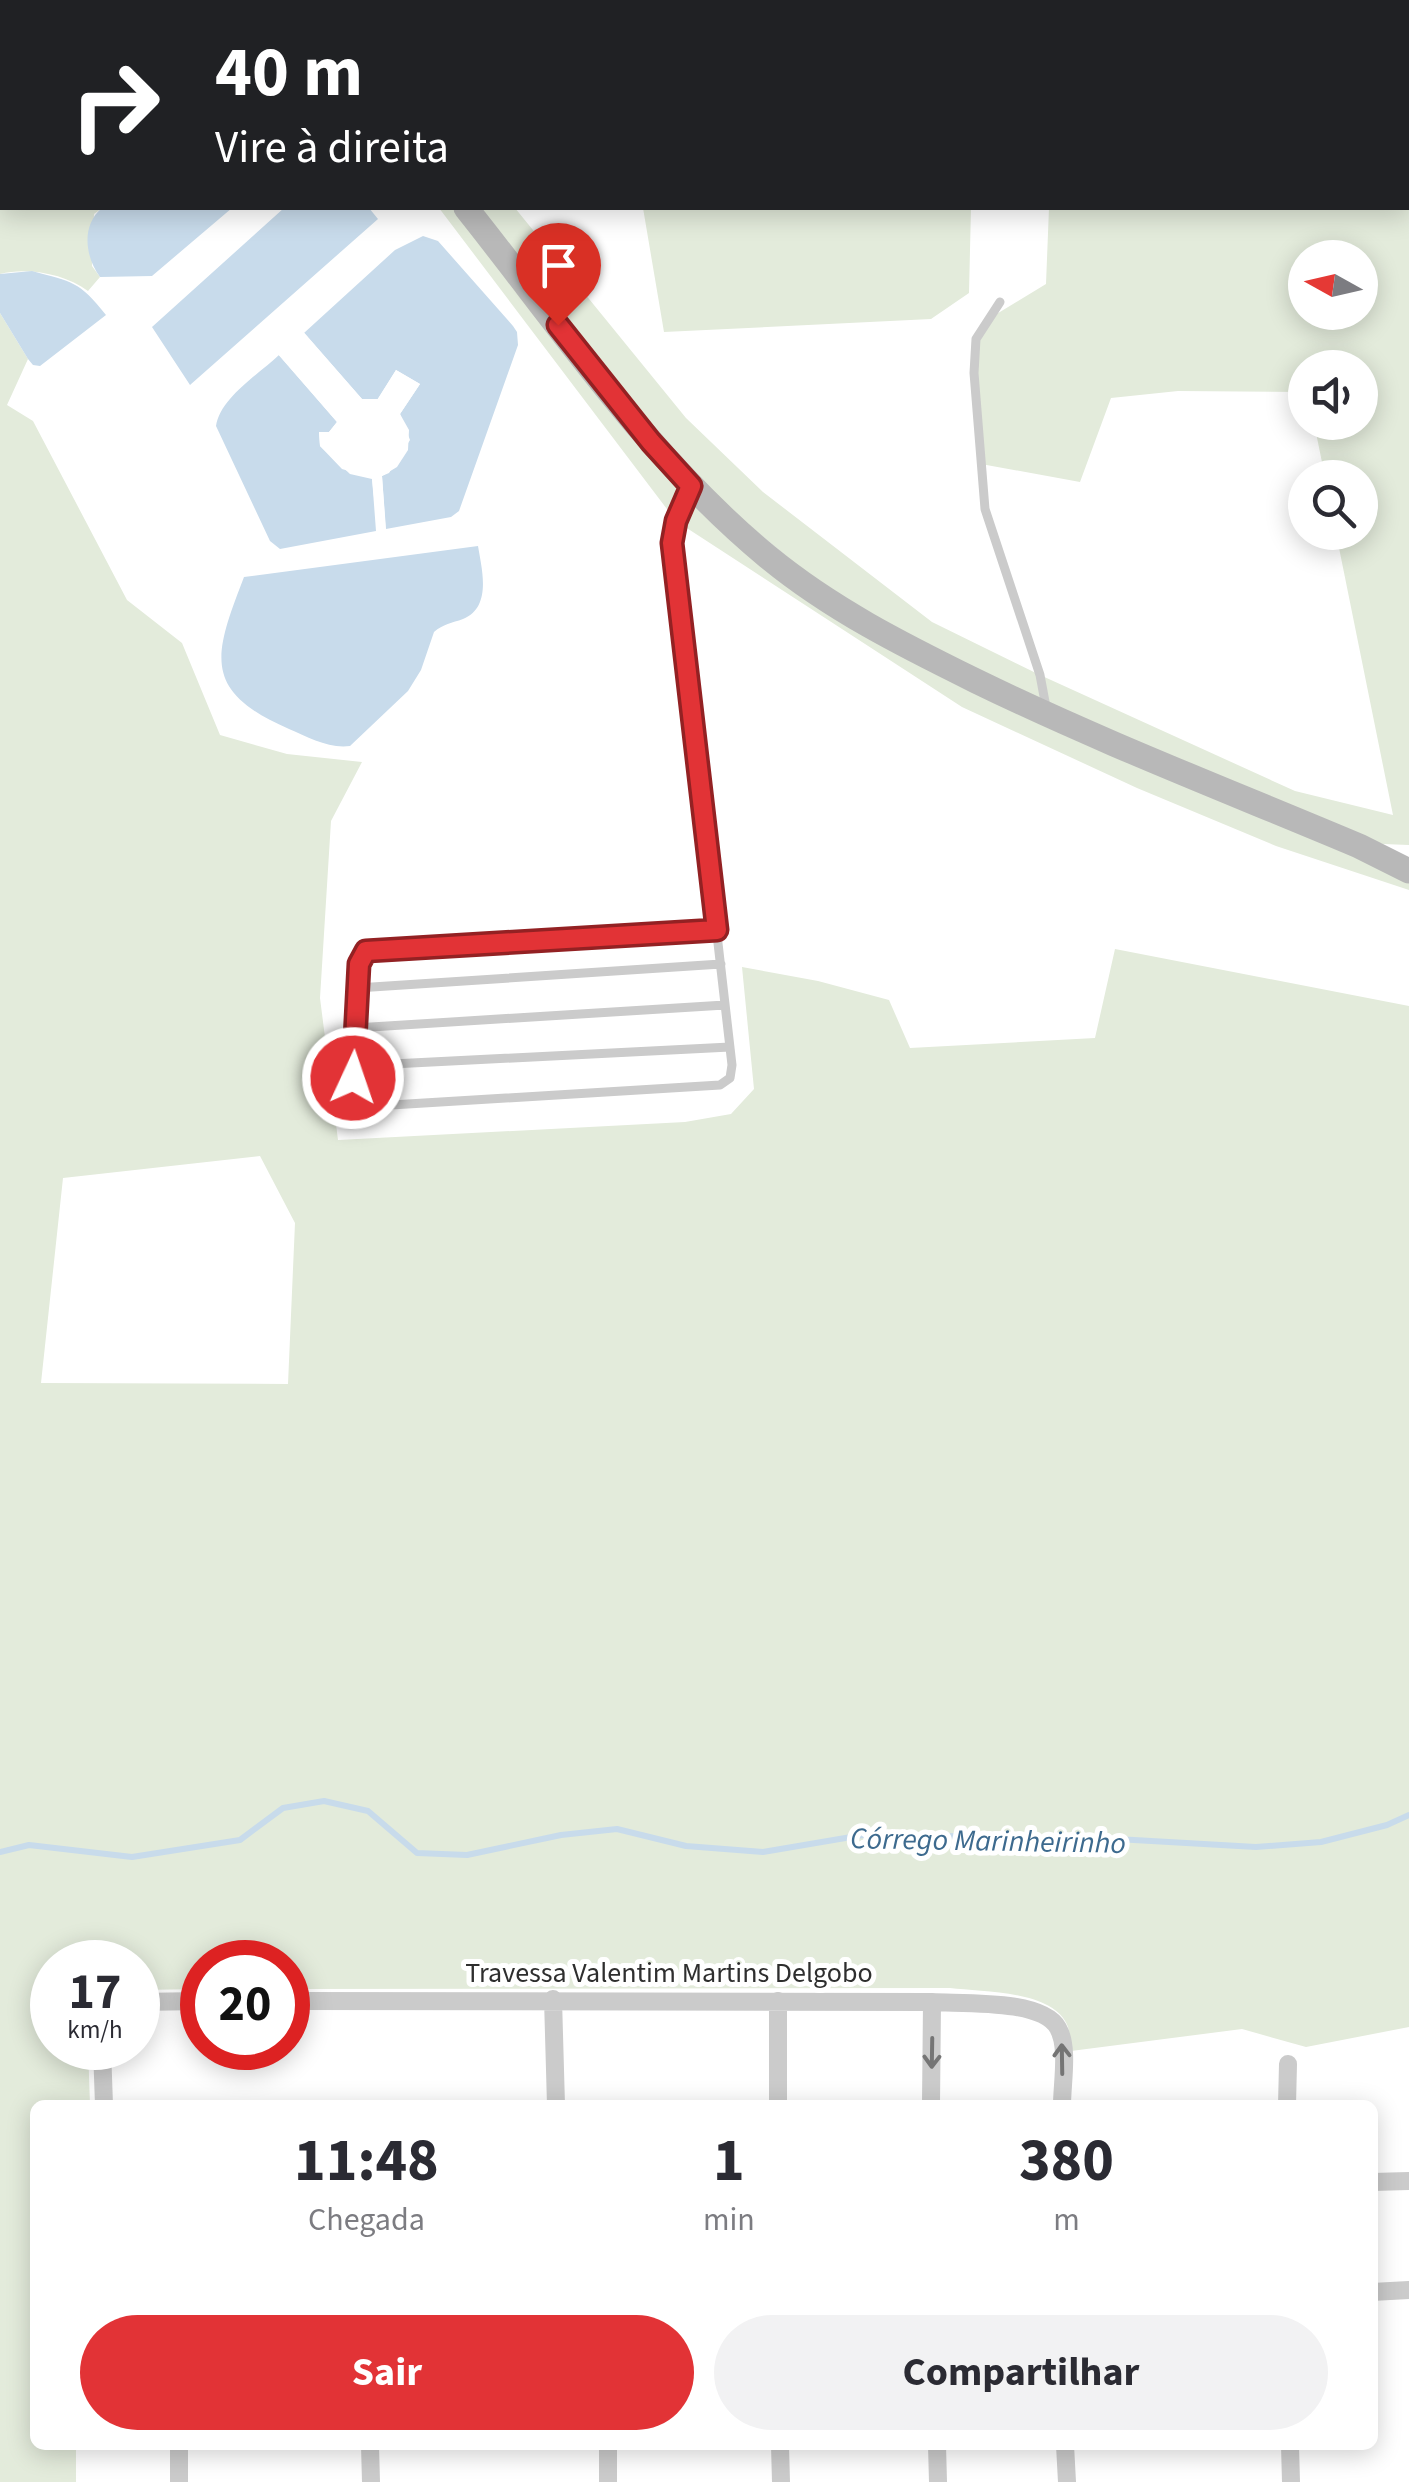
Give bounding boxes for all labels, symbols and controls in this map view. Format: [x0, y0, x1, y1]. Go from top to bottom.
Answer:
text: 40 m [215, 23, 363, 123]
icon: right [50, 40, 180, 170]
text: Vire à direita [215, 116, 449, 180]
pin [516, 223, 601, 326]
icon: arrive [531, 238, 586, 293]
north arrow [1288, 240, 1378, 330]
map controls [1288, 240, 1378, 550]
button: sound [1288, 350, 1378, 440]
button: search [1288, 460, 1378, 550]
position arrow [301, 1026, 405, 1130]
water label: Córrego Marinheirinho [850, 1817, 1126, 1865]
speed limit sign: 20 [180, 1940, 310, 2070]
street label: Travessa Valentim Martins Delgobo [465, 1953, 873, 1993]
text: 17 [69, 1957, 121, 2028]
text: km/h [67, 2012, 123, 2048]
one-way arrow [922, 2037, 941, 2069]
one-way arrow [1052, 2044, 1071, 2076]
text: 11:48 [294, 2119, 439, 2204]
text: 1 [713, 2119, 745, 2204]
text: 380 [1019, 2119, 1114, 2204]
text: Chegada [308, 2197, 425, 2243]
text: min [703, 2197, 755, 2243]
text: m [1053, 2197, 1080, 2243]
button: Sair [80, 2315, 694, 2430]
button: Compartilhar [714, 2315, 1328, 2430]

